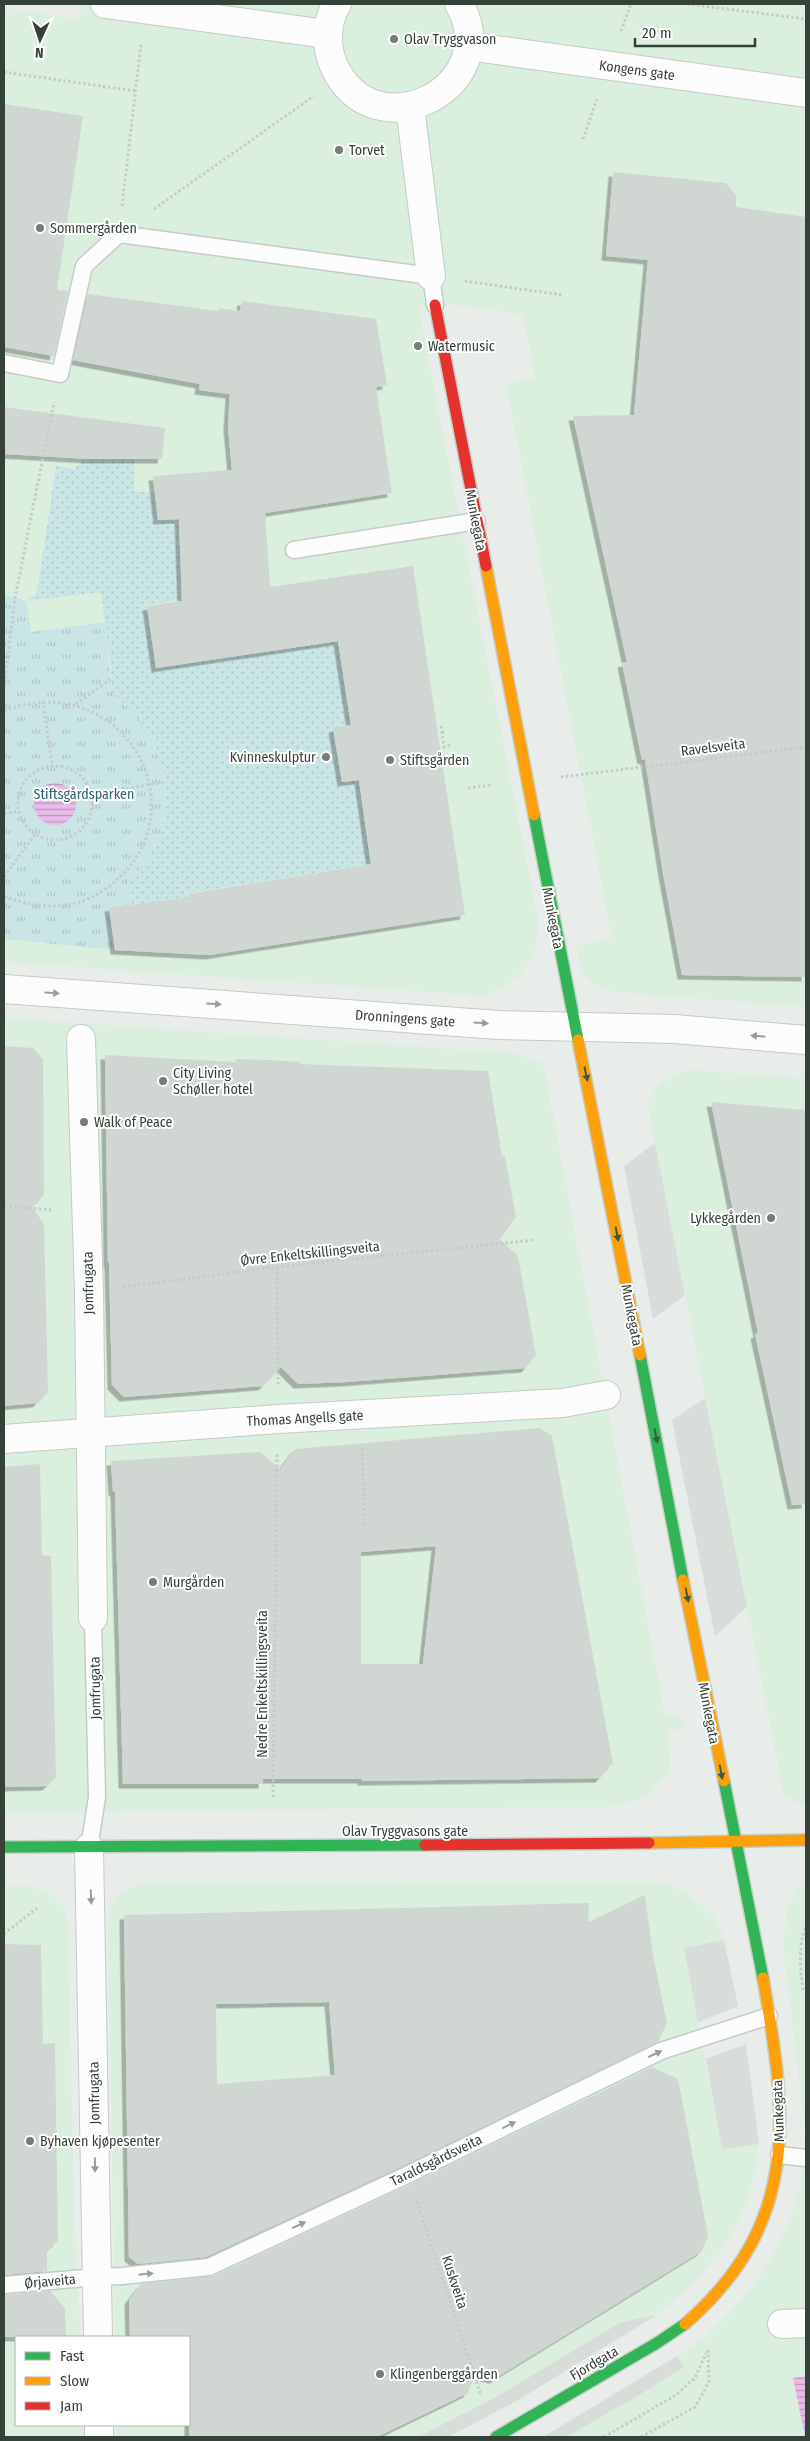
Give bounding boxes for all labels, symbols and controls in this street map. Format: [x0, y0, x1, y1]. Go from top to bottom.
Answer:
north arrow [15, 15, 65, 65]
scale bar [635, 15, 755, 47]
text: 20 m [642, 24, 672, 42]
place label: Olav Tryggvason [404, 31, 496, 48]
marker: Olav Tryggvason [388, 33, 400, 45]
text: N [35, 44, 44, 61]
street label: Kongens gate [598, 57, 676, 84]
place label: Torvet [349, 142, 385, 159]
marker: Torvet [333, 144, 345, 156]
place label: Sommergården [50, 220, 137, 237]
marker: Sommergården [34, 222, 46, 234]
place label: Watermusic [428, 338, 495, 355]
marker: Watermusic [412, 340, 424, 352]
street label: Munkegata [461, 488, 490, 553]
street label: Ravelsveita [680, 735, 746, 760]
place label: Kvinneskulptur [230, 749, 316, 766]
marker: Kvinneskulptur [320, 751, 332, 763]
place label: Stiftsgården [400, 752, 469, 769]
marker: Stiftsgården [384, 754, 396, 766]
park label: Stiftsgårdsparken [34, 786, 134, 803]
street label: Munkegata [538, 886, 567, 951]
one-way arrow [45, 989, 61, 997]
one-way arrow [207, 1001, 223, 1009]
street label: Dronningens gate [354, 1007, 456, 1030]
one-way arrow [474, 1020, 490, 1028]
one-way arrow [749, 1032, 765, 1040]
place label: City Living Schøller hotel [173, 1065, 253, 1098]
one-way arrow [582, 1067, 590, 1083]
marker: City Living Schøller hotel [157, 1075, 169, 1087]
place label: Walk of Peace [94, 1114, 173, 1131]
marker: Walk of Peace [78, 1116, 90, 1128]
place label: Lykkegården [690, 1210, 761, 1227]
marker: Lykkegården [765, 1212, 777, 1224]
one-way arrow [613, 1226, 621, 1242]
street label: Øvre Enkeltskillingsveita [240, 1238, 381, 1269]
street label: Jomfrugata [79, 1251, 98, 1315]
street label: Munkegata [617, 1283, 646, 1348]
street label: Thomas Angells gate [246, 1407, 364, 1430]
one-way arrow [652, 1428, 660, 1444]
place label: Murgården [163, 1574, 224, 1591]
marker: Murgården [147, 1576, 159, 1588]
one-way arrow [683, 1588, 691, 1604]
street label: Nedre Enkeltskillingsveita [254, 1610, 271, 1758]
street label: Jomfrugata [86, 1656, 105, 1720]
street label: Munkegata [694, 1681, 723, 1746]
one-way arrow [717, 1764, 725, 1780]
street label: Olav Tryggvasons gate [342, 1823, 468, 1840]
one-way arrow [87, 1889, 95, 1905]
one-way arrow [648, 2050, 662, 2058]
street label: Jomfrugata [85, 2061, 104, 2125]
street label: Munkegata [769, 2079, 788, 2143]
one-way arrow [501, 2121, 516, 2130]
street label: Taraldsgårdsveita [388, 2131, 485, 2190]
place label: Byhaven kjøpesenter [40, 2133, 160, 2150]
marker: Byhaven kjøpesenter [24, 2135, 36, 2147]
one-way arrow [91, 2157, 99, 2173]
one-way arrow [292, 2221, 306, 2229]
street label: Kuskveita [438, 2253, 471, 2311]
one-way arrow [138, 2270, 154, 2278]
street label: Ørjaveita [24, 2271, 77, 2292]
legend [15, 2336, 190, 2426]
street label: Fjordgata [567, 2343, 622, 2384]
text: Fast [60, 2347, 84, 2365]
place label: Klingenberggården [390, 2366, 498, 2383]
marker: Klingenberggården [374, 2368, 386, 2380]
text: Slow [60, 2372, 89, 2390]
text: Jam [60, 2397, 83, 2415]

